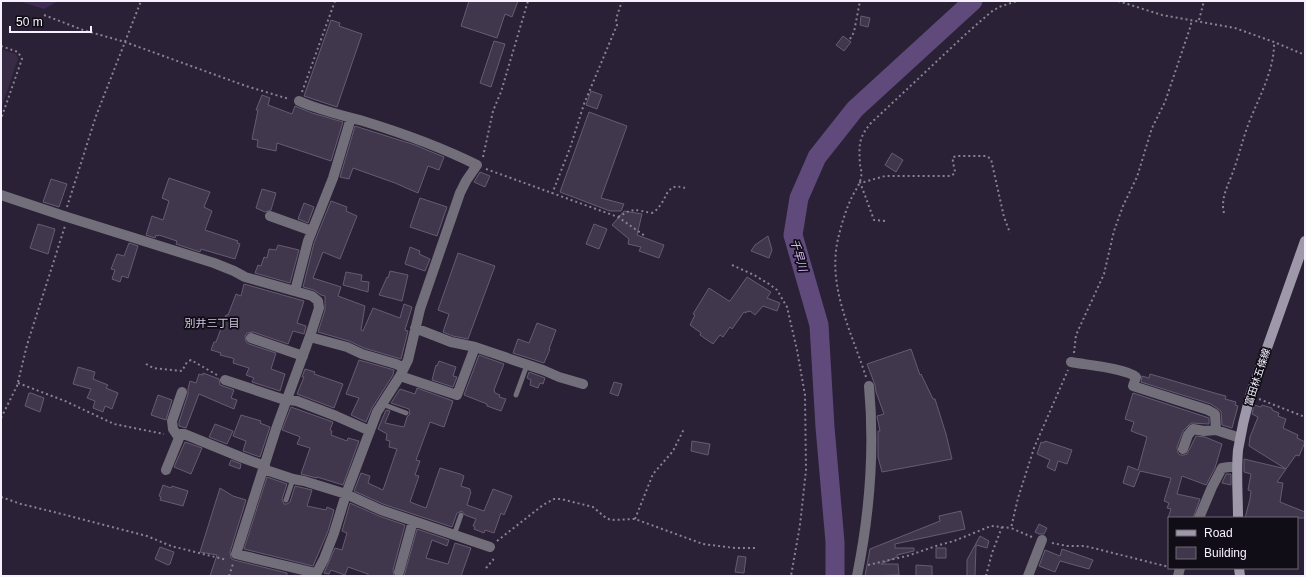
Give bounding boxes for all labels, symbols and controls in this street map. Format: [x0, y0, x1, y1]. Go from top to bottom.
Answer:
scale bar [10, 8, 91, 34]
text: 50 m [16, 15, 43, 29]
water label: 千早川 [789, 237, 810, 273]
district label: 別井三丁目 [185, 317, 240, 329]
street label: 富田林五條線 [1243, 347, 1272, 407]
legend [1168, 517, 1298, 569]
text: Road [1204, 526, 1233, 540]
text: Building [1204, 546, 1247, 560]

